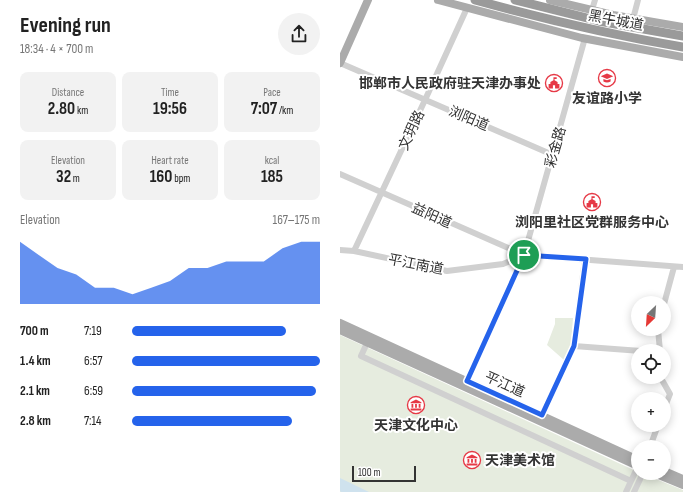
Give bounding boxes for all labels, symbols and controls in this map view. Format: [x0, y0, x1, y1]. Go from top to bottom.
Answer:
street label: 黑牛城道 [587, 7, 645, 34]
text: Evening run [20, 12, 111, 39]
button: share [278, 13, 320, 55]
text: 18:34 · 4 × 700 m [20, 41, 93, 57]
school or university icon: 友谊路小学 [597, 68, 617, 88]
public building icon: 邯郸市人民政府驻天津办事处 [544, 73, 564, 93]
place label: 邯郸市人民政府驻天津办事处 [359, 75, 541, 92]
text: Distance [52, 86, 84, 99]
text: Time [161, 86, 179, 99]
text: Pace [263, 86, 281, 99]
place label: 友谊路小学 [572, 90, 642, 107]
text: 2.80 [48, 99, 75, 119]
text: 19:56 [153, 99, 187, 119]
text: 7:07 [251, 99, 277, 119]
street label: 浏阳道 [446, 102, 491, 134]
text: km [75, 104, 88, 117]
text: /km [277, 104, 293, 117]
street label: 文玥路 [395, 108, 428, 153]
street label: 彩金路 [542, 125, 569, 170]
text: Elevation [51, 154, 85, 167]
text: Heart rate [151, 154, 189, 167]
text: kcal [265, 154, 279, 167]
text: 32 [56, 167, 71, 187]
text: 160 [150, 167, 172, 187]
text: 185 [261, 167, 283, 187]
text: m [71, 172, 80, 185]
text: bpm [172, 172, 190, 185]
public building icon: 浏阳里社区党群服务中心 [582, 192, 602, 212]
street label: 益阳道 [409, 199, 454, 232]
text: Elevation [20, 212, 60, 228]
text: 167–175 m [273, 212, 320, 228]
place label: 浏阳里社区党群服务中心 [515, 214, 669, 231]
pin [507, 238, 541, 272]
icon: arrive [513, 244, 535, 266]
street label: 平江南道 [387, 251, 445, 278]
north arrow [631, 296, 671, 336]
map controls [631, 296, 671, 480]
text: 700 m [20, 323, 49, 339]
text: 7:19 [84, 323, 102, 339]
button: locate [631, 344, 671, 384]
text: 1.4 km [20, 353, 51, 369]
text: 6:57 [84, 353, 103, 369]
street label: 平江道 [482, 368, 527, 401]
text: 2.1 km [20, 383, 50, 399]
text: 6:59 [84, 383, 103, 399]
button: + [631, 392, 671, 432]
museum icon: 天津文化中心 [406, 395, 426, 415]
text: 2.8 km [20, 413, 51, 429]
text: 7:14 [84, 413, 102, 429]
place label: 天津文化中心 [374, 417, 458, 434]
button: − [631, 440, 671, 480]
museum icon: 天津美术馆 [462, 450, 482, 470]
place label: 天津美术馆 [485, 452, 555, 469]
scale bar [352, 464, 416, 483]
text: 100 m [358, 466, 380, 479]

